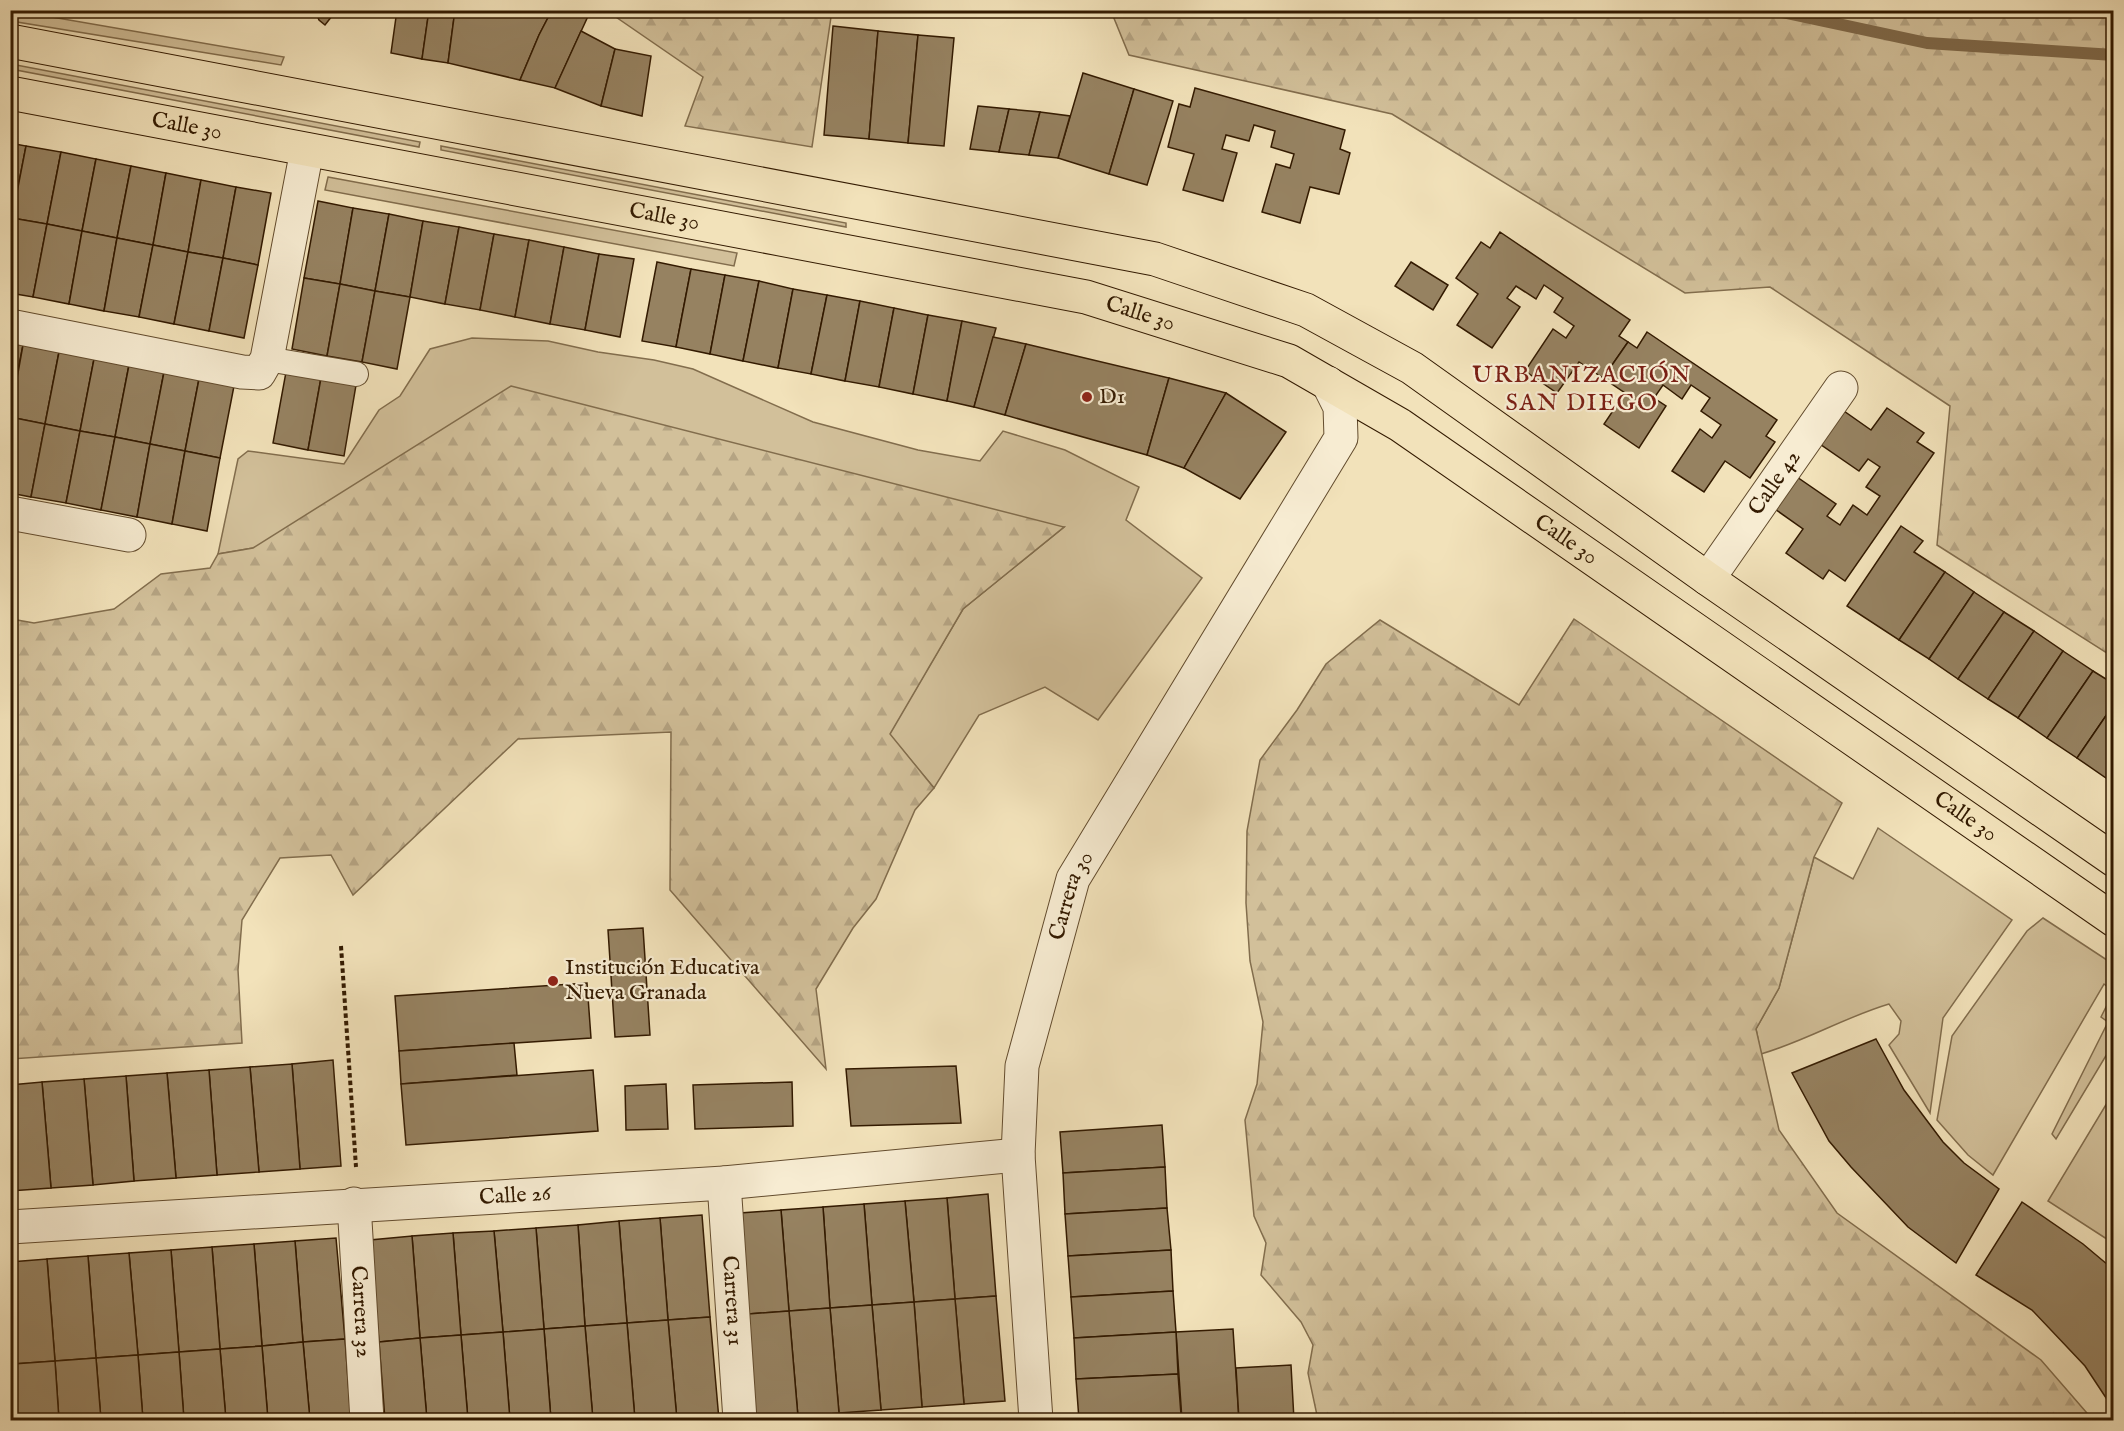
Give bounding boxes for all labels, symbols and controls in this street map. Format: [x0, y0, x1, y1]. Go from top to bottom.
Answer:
street label: Calle 30 [149, 106, 224, 147]
street label: Calle 30 [627, 197, 702, 237]
street label: Calle 30 [1102, 290, 1178, 338]
district label: URBANIZACIÓN SAN DIEGO [1472, 360, 1692, 419]
place label: D1 [1099, 383, 1125, 411]
marker: D1 [1080, 390, 1094, 404]
street label: Calle 42 [1742, 445, 1807, 521]
street label: Calle 30 [1529, 508, 1603, 572]
street label: Calle 30 [1928, 785, 2003, 849]
street label: Carrera 30 [1043, 846, 1101, 943]
place label: Institución Educativa Nueva Granada [565, 954, 760, 1007]
marker: Institución Educativa Nueva Granada [546, 974, 560, 988]
street label: Calle 26 [478, 1180, 552, 1212]
street label: Carrera 31 [715, 1255, 749, 1347]
street label: Carrera 32 [344, 1265, 377, 1359]

